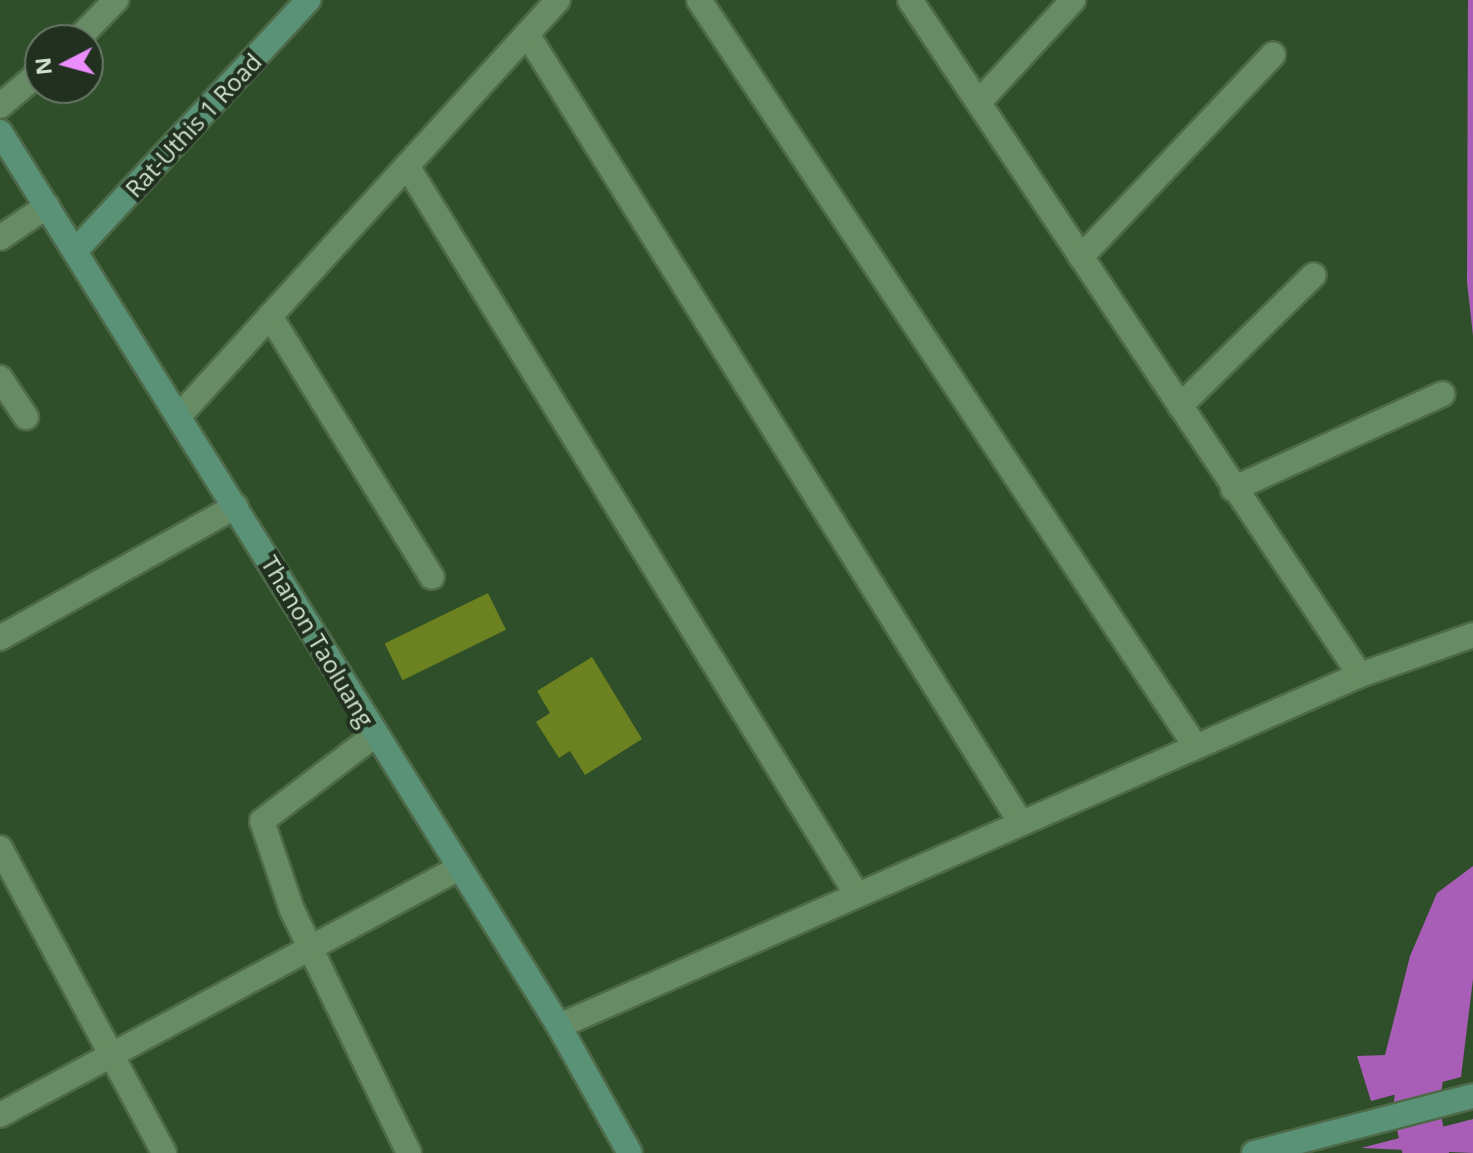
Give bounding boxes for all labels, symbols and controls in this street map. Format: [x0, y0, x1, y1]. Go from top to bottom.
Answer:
north arrow [24, 24, 104, 104]
street label: Rat-Uthis 1 Road [119, 47, 267, 203]
text: N [26, 56, 58, 77]
street label: Thanon Taoluang [256, 550, 380, 732]

